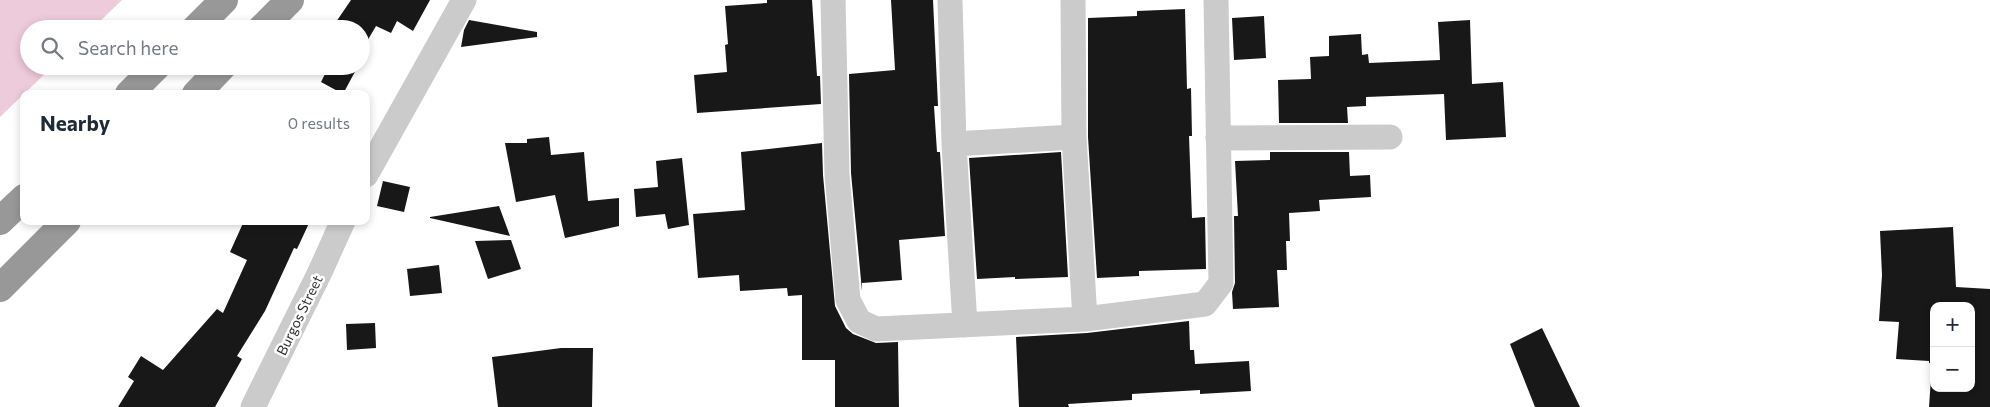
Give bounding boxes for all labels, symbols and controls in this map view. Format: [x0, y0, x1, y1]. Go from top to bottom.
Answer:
search box [20, 20, 370, 75]
icon: search [38, 34, 66, 62]
text: Search here [78, 36, 178, 59]
text: Nearby [40, 110, 110, 135]
text: 0 results [288, 113, 350, 132]
street label: Burgos Street [272, 272, 326, 358]
map controls [1930, 302, 1975, 392]
button: + [1930, 302, 1975, 347]
button: − [1930, 347, 1975, 392]

